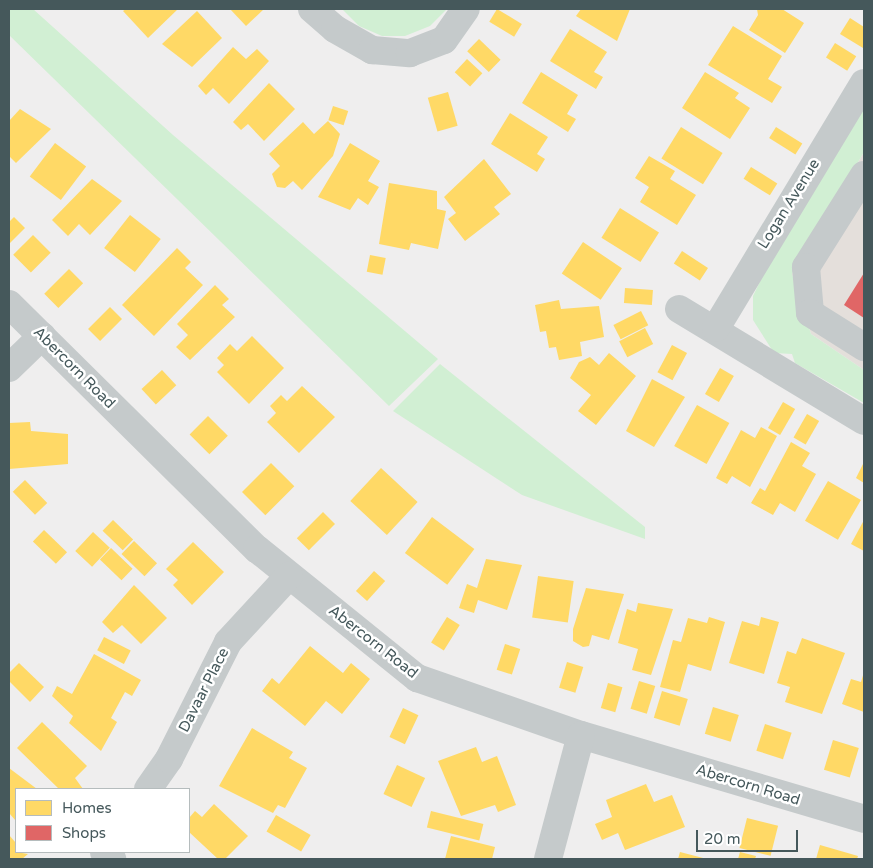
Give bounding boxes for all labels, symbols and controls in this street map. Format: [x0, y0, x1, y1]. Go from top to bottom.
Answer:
street label: Logan Avenue [754, 156, 824, 252]
street label: Abercorn Road [29, 323, 119, 413]
street label: Abercorn Road [325, 602, 421, 682]
street label: Davaar Place [175, 645, 233, 735]
street label: Abercorn Road [694, 761, 802, 809]
legend [15, 788, 190, 853]
text: Homes [62, 799, 112, 817]
scale bar [698, 820, 800, 852]
text: Shops [62, 824, 106, 842]
text: 20 m [704, 830, 741, 848]

